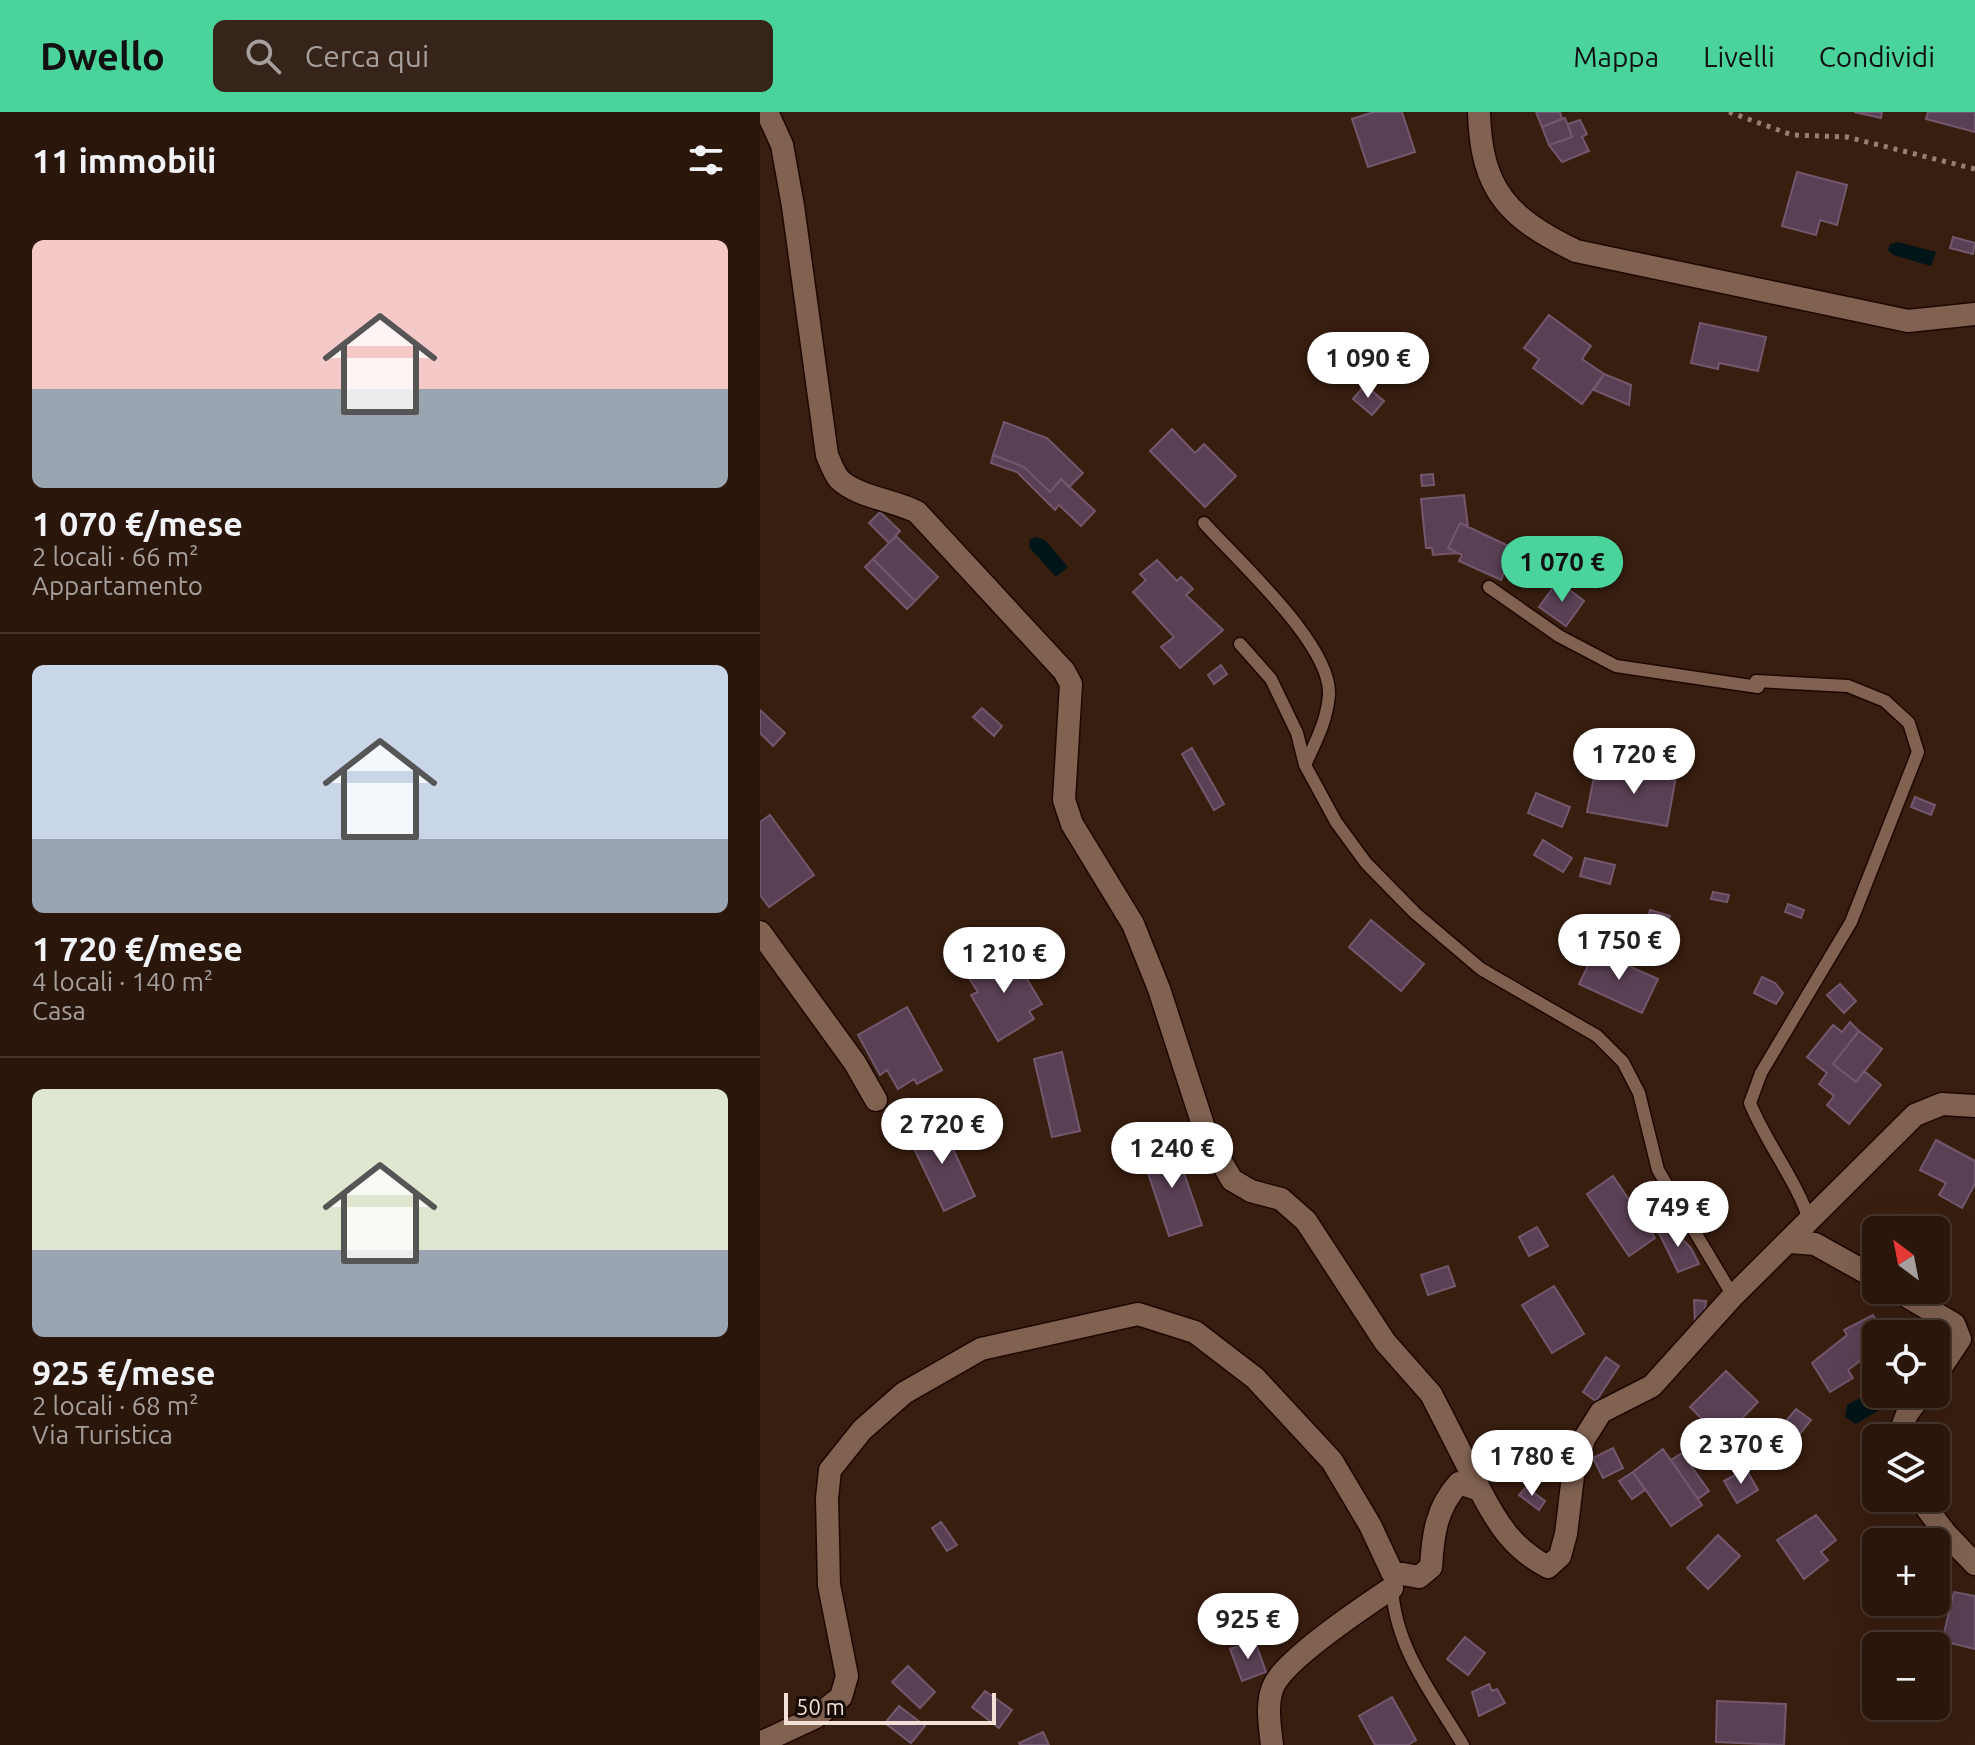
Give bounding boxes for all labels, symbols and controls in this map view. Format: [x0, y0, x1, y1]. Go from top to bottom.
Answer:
search box [213, 20, 773, 92]
icon: search [241, 34, 285, 78]
text: Dwello [40, 35, 165, 77]
text: Cerca qui [305, 39, 429, 73]
text: Mappa [1573, 41, 1659, 72]
text: Livelli [1703, 41, 1775, 72]
text: Condividi [1819, 41, 1935, 72]
icon: filters [684, 138, 728, 182]
text: 11 immobili [32, 141, 217, 179]
icon: home [308, 292, 452, 436]
pin: 1 090 € [1294, 332, 1442, 400]
text: 1 090 € [1325, 343, 1411, 372]
text: 1 070 €/mese [32, 504, 243, 542]
pin: 1 070 € [1488, 536, 1636, 604]
text: 2 locali · 66 m² [32, 542, 199, 571]
text: 1 070 € [1519, 547, 1605, 576]
text: Appartamento [32, 571, 203, 600]
icon: home [308, 717, 452, 861]
pin: 1 720 € [1560, 728, 1708, 796]
text: 1 720 € [1591, 739, 1677, 768]
pin: 1 750 € [1545, 914, 1693, 982]
text: 1 750 € [1576, 925, 1662, 954]
pin: 1 210 € [930, 927, 1078, 995]
text: 1 720 €/mese [32, 929, 243, 967]
text: 1 210 € [961, 938, 1047, 967]
text: 4 locali · 140 m² [32, 967, 213, 996]
text: Casa [32, 996, 86, 1025]
pin: 2 720 € [868, 1098, 1016, 1166]
text: 2 720 € [899, 1109, 985, 1138]
pin: 1 240 € [1098, 1122, 1246, 1190]
text: 1 240 € [1129, 1133, 1215, 1162]
icon: home [308, 1141, 452, 1285]
pin: 749 € [1622, 1181, 1734, 1249]
text: 749 € [1646, 1192, 1710, 1221]
north arrow [1862, 1216, 1950, 1304]
map controls [1862, 1216, 1950, 1720]
button: locate [1862, 1320, 1950, 1408]
text: 925 €/mese [32, 1353, 216, 1391]
text: 2 locali · 68 m² [32, 1391, 199, 1420]
pin: 2 370 € [1667, 1418, 1815, 1486]
text: Via Turistica [32, 1420, 173, 1449]
button: layers [1862, 1424, 1950, 1512]
text: 2 370 € [1698, 1429, 1784, 1458]
pin: 1 780 € [1458, 1430, 1606, 1498]
text: 1 780 € [1489, 1441, 1575, 1470]
button: + [1862, 1528, 1950, 1616]
pin: 925 € [1192, 1593, 1304, 1661]
text: 925 € [1216, 1604, 1280, 1633]
button: − [1862, 1632, 1950, 1720]
scale bar [784, 1689, 996, 1725]
text: 50 m [796, 1694, 845, 1719]

